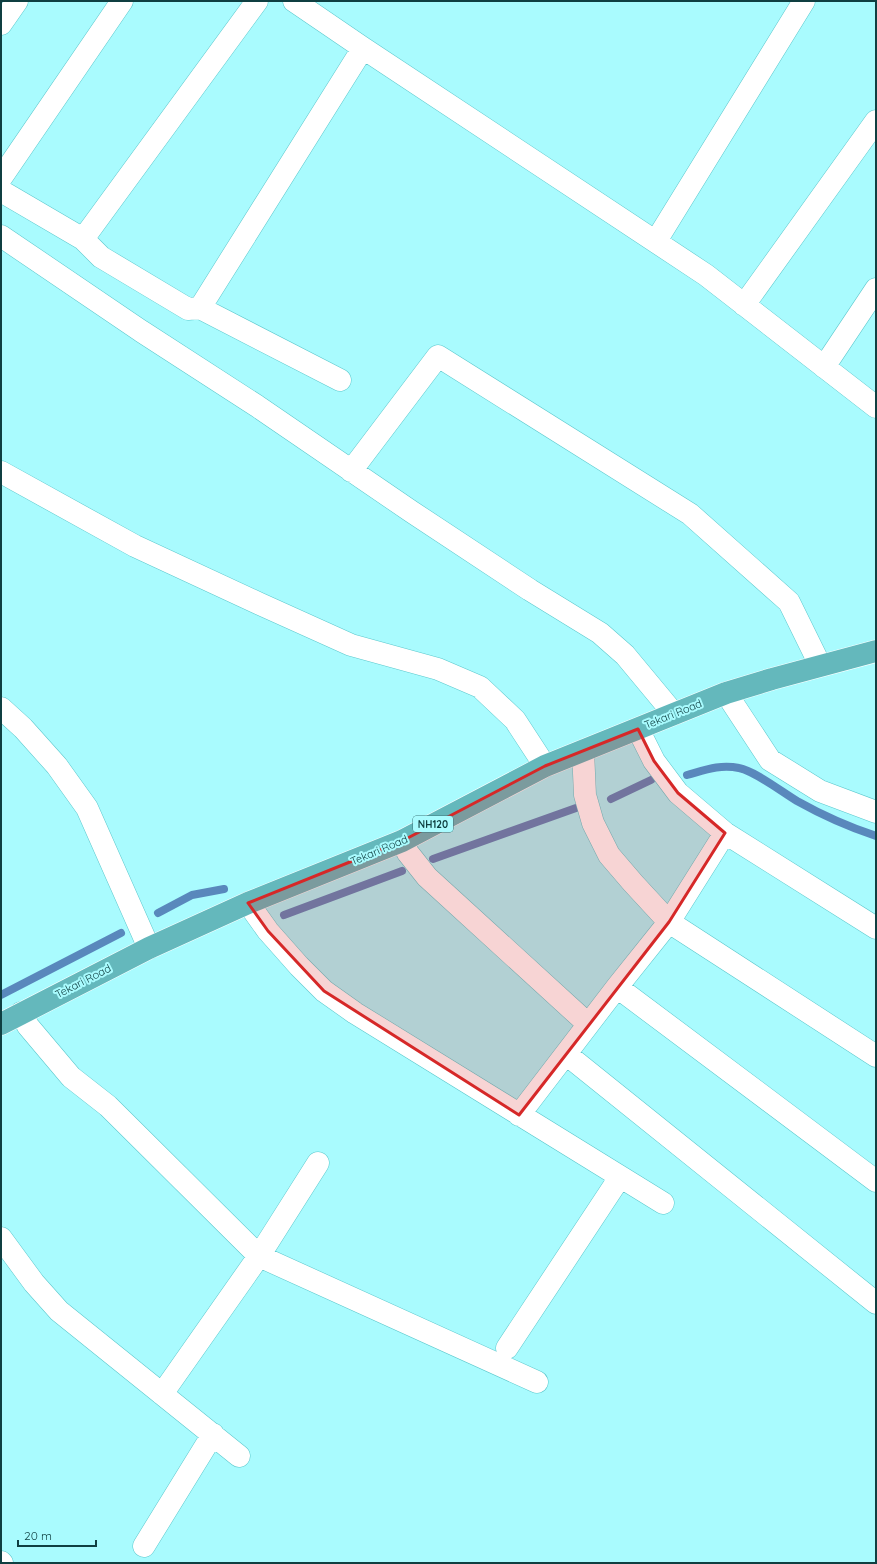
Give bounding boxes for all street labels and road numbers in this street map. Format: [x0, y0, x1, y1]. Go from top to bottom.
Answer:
street label: Tekari Road [642, 696, 704, 732]
road number: NH120 [413, 816, 453, 832]
street label: Tekari Road [348, 832, 410, 868]
street label: Tekari Road [53, 961, 113, 1001]

